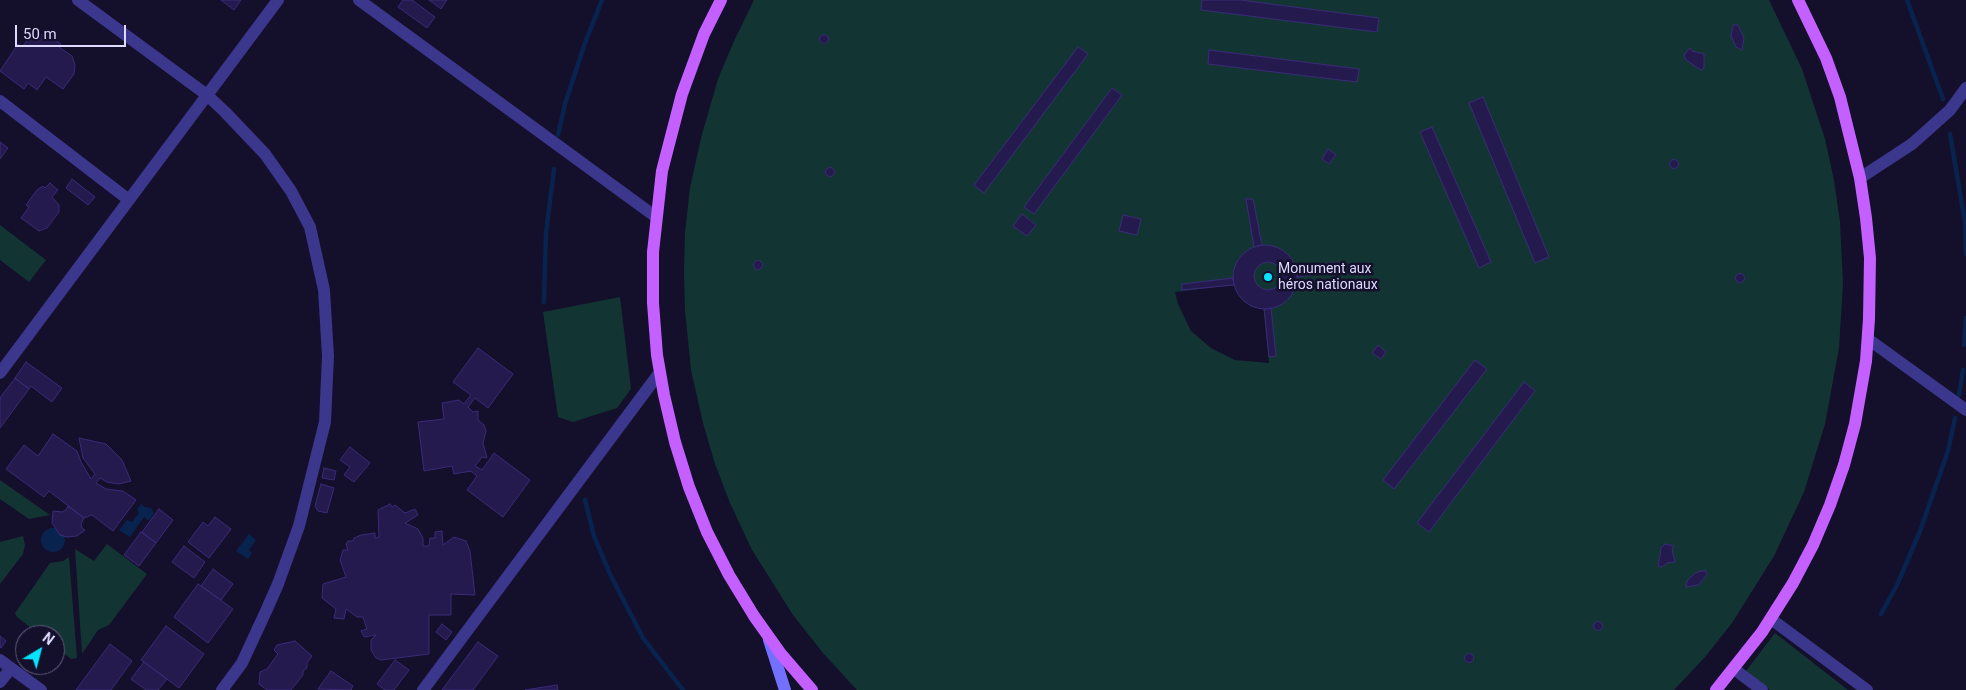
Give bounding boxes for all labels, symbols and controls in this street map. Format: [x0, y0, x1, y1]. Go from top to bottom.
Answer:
scale bar [18, 15, 129, 47]
text: 50 m [23, 25, 57, 43]
place label: Monument aux héros nationaux [1278, 261, 1378, 294]
marker: Monument aux héros nationaux [1262, 271, 1274, 283]
north arrow [15, 625, 65, 675]
text: N [40, 629, 57, 648]

